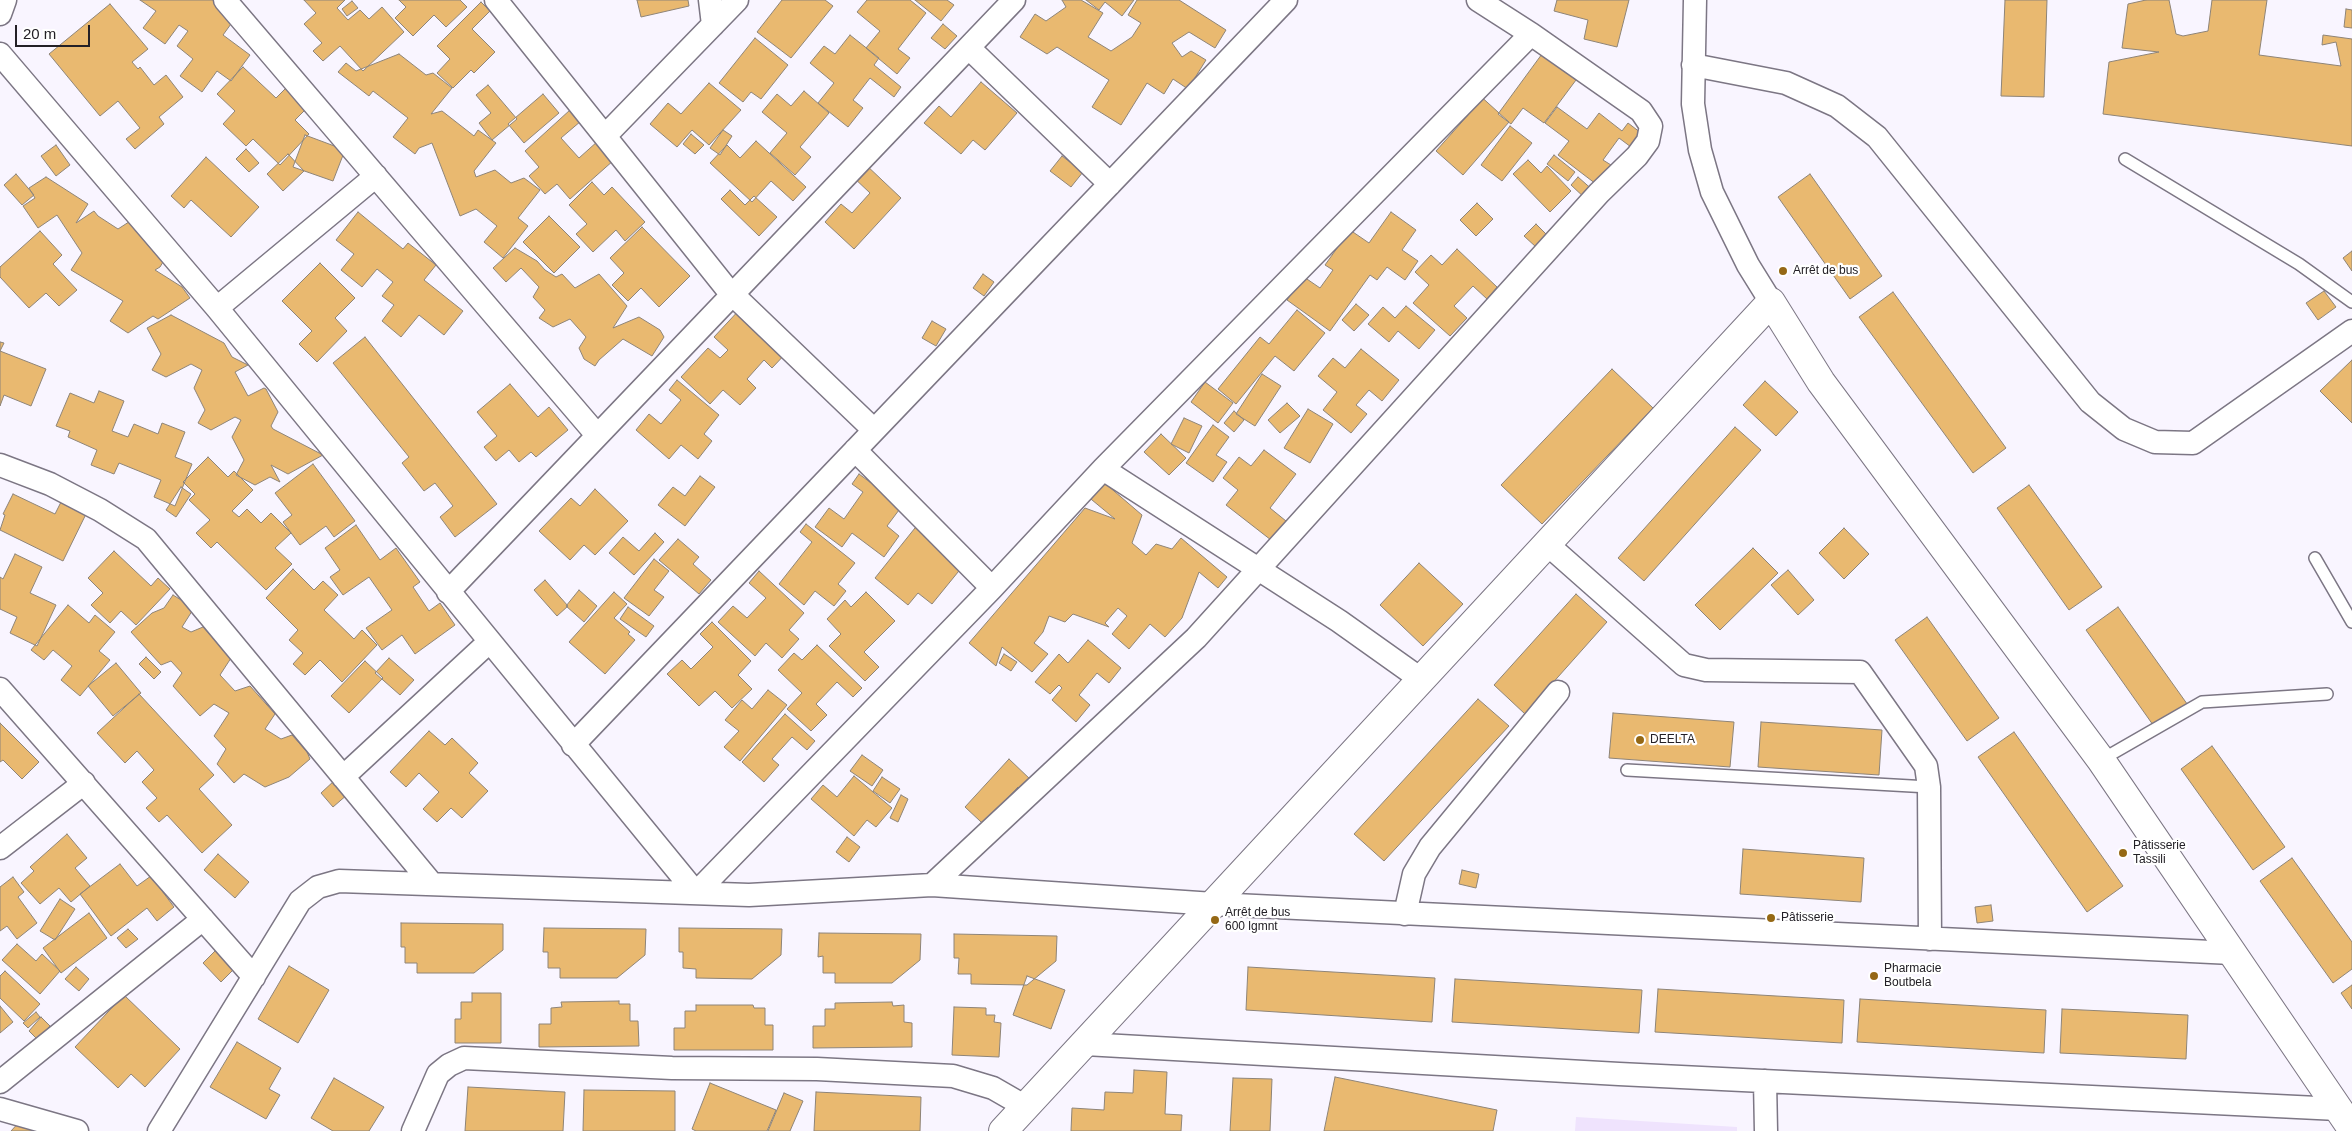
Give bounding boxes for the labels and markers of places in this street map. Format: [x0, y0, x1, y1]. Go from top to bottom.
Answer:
place label: Arrêt de bus [1793, 264, 1858, 278]
marker: Arrêt de bus [1777, 265, 1789, 277]
place label: DEELTA [1650, 733, 1695, 747]
marker: DEELTA [1634, 734, 1646, 746]
place label: Pâtisserie Tassili [2133, 839, 2186, 867]
marker: Pâtisserie Tassili [2117, 847, 2129, 859]
place label: Arrêt de bus 600 lgmnt [1225, 906, 1290, 934]
place label: Pâtisserie [1781, 911, 1834, 925]
marker: Pâtisserie [1765, 912, 1777, 924]
marker: Arrêt de bus 600 lgmnt [1209, 914, 1221, 926]
place label: Pharmacie Boutbela [1884, 962, 1941, 990]
marker: Pharmacie Boutbela [1868, 970, 1880, 982]

